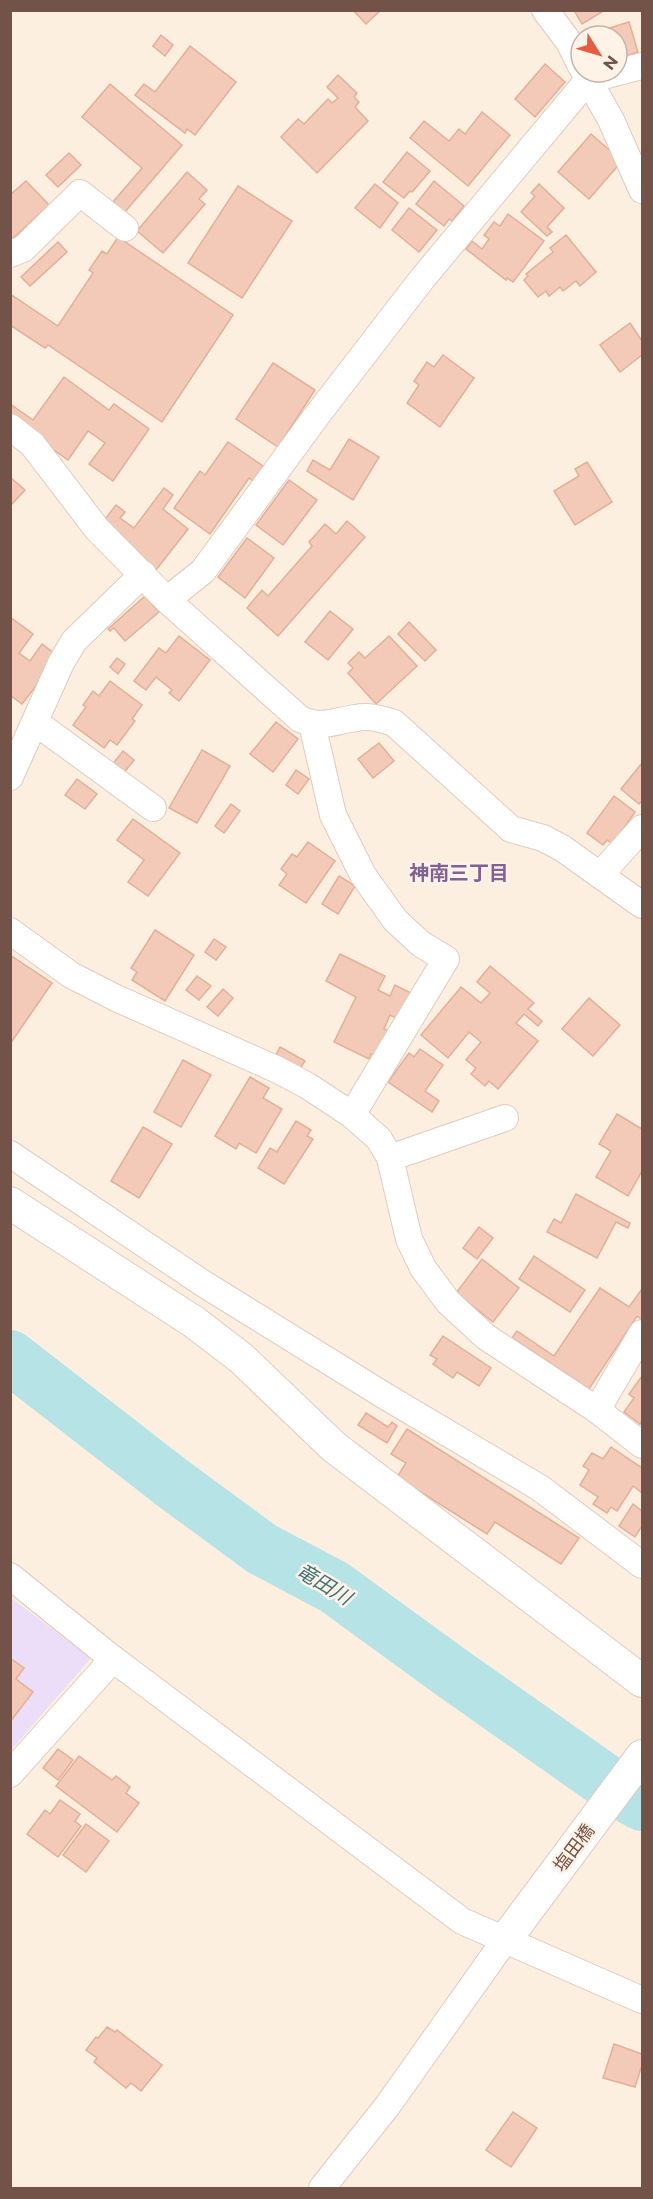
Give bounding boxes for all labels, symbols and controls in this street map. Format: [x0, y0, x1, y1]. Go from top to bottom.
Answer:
north arrow [569, 24, 629, 84]
text: N [599, 52, 622, 74]
district label: 神南三丁目 [409, 861, 509, 885]
water label: 竜田川 [292, 1558, 358, 1611]
street label: 塩田橋 [549, 1820, 599, 1876]

